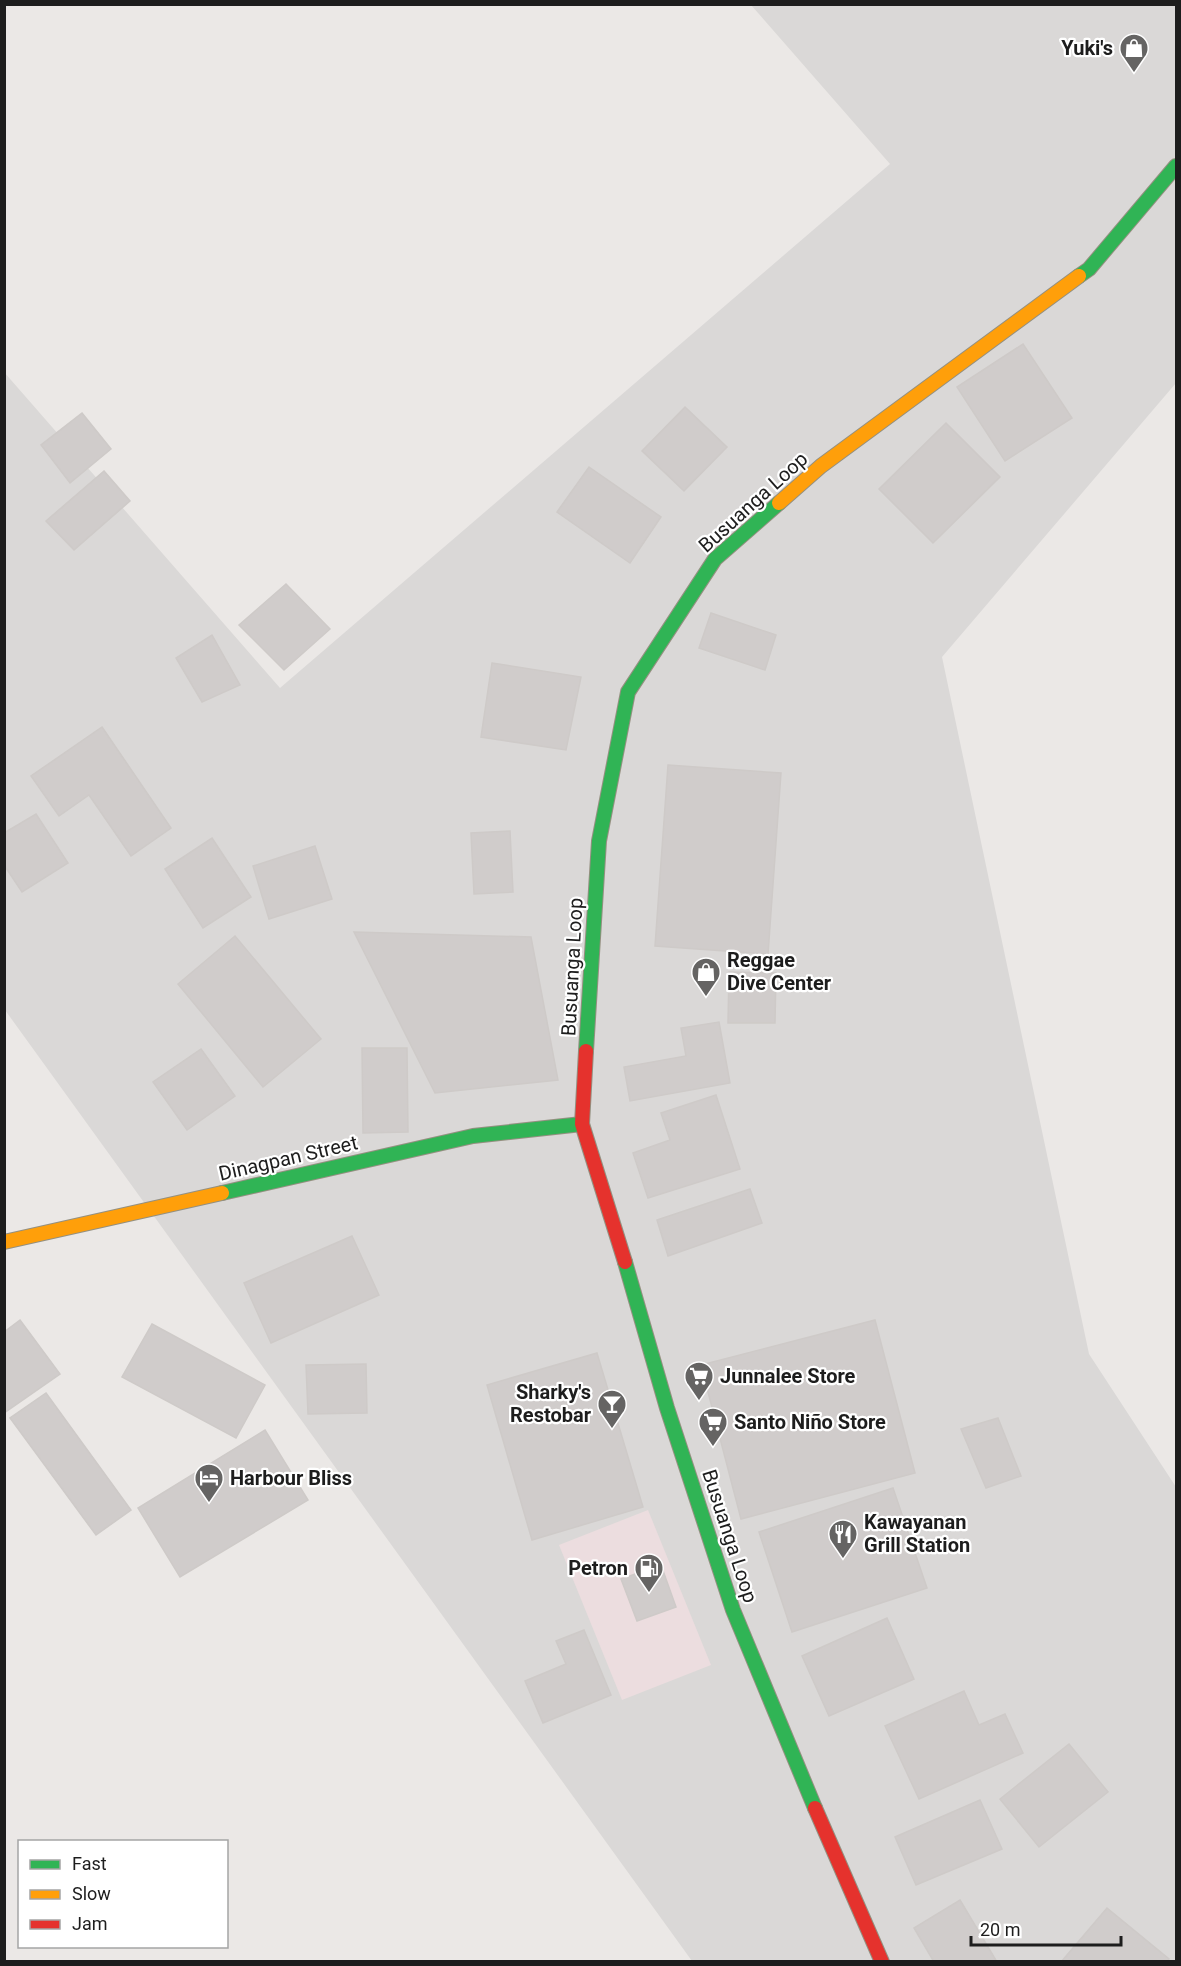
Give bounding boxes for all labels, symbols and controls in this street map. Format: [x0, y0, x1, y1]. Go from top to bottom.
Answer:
shop icon: Yuki's [1118, 32, 1150, 74]
place label: Yuki's [1061, 36, 1113, 60]
street label: Busuanga Loop [693, 447, 813, 557]
street label: Busuanga Loop [556, 897, 588, 1037]
place label: Reggae Dive Center [727, 948, 832, 995]
shop icon: Reggae Dive Center [690, 956, 722, 998]
street label: Dinagpan Street [216, 1130, 360, 1186]
supermarket icon: Junnalee Store [683, 1360, 715, 1402]
place label: Junnalee Store [720, 1364, 856, 1388]
place label: Sharky's Restobar [510, 1380, 592, 1427]
bar icon: Sharky's Restobar [596, 1388, 628, 1430]
supermarket icon: Santo Niño Store [697, 1406, 729, 1448]
place label: Santo Niño Store [734, 1410, 886, 1434]
hotel icon: Harbour Bliss [193, 1462, 225, 1504]
place label: Harbour Bliss [230, 1466, 352, 1490]
street label: Busuanga Loop [697, 1466, 763, 1606]
place label: Kawayanan Grill Station [864, 1510, 970, 1557]
restaurant icon: Kawayanan Grill Station [827, 1518, 859, 1560]
fuel station icon: Petron [633, 1552, 665, 1594]
place label: Petron [568, 1556, 628, 1580]
legend [18, 1840, 228, 1948]
text: Fast [72, 1853, 107, 1874]
text: Slow [72, 1883, 111, 1904]
scale bar [971, 1909, 1121, 1947]
text: Jam [72, 1913, 108, 1934]
text: 20 m [980, 1919, 1020, 1940]

